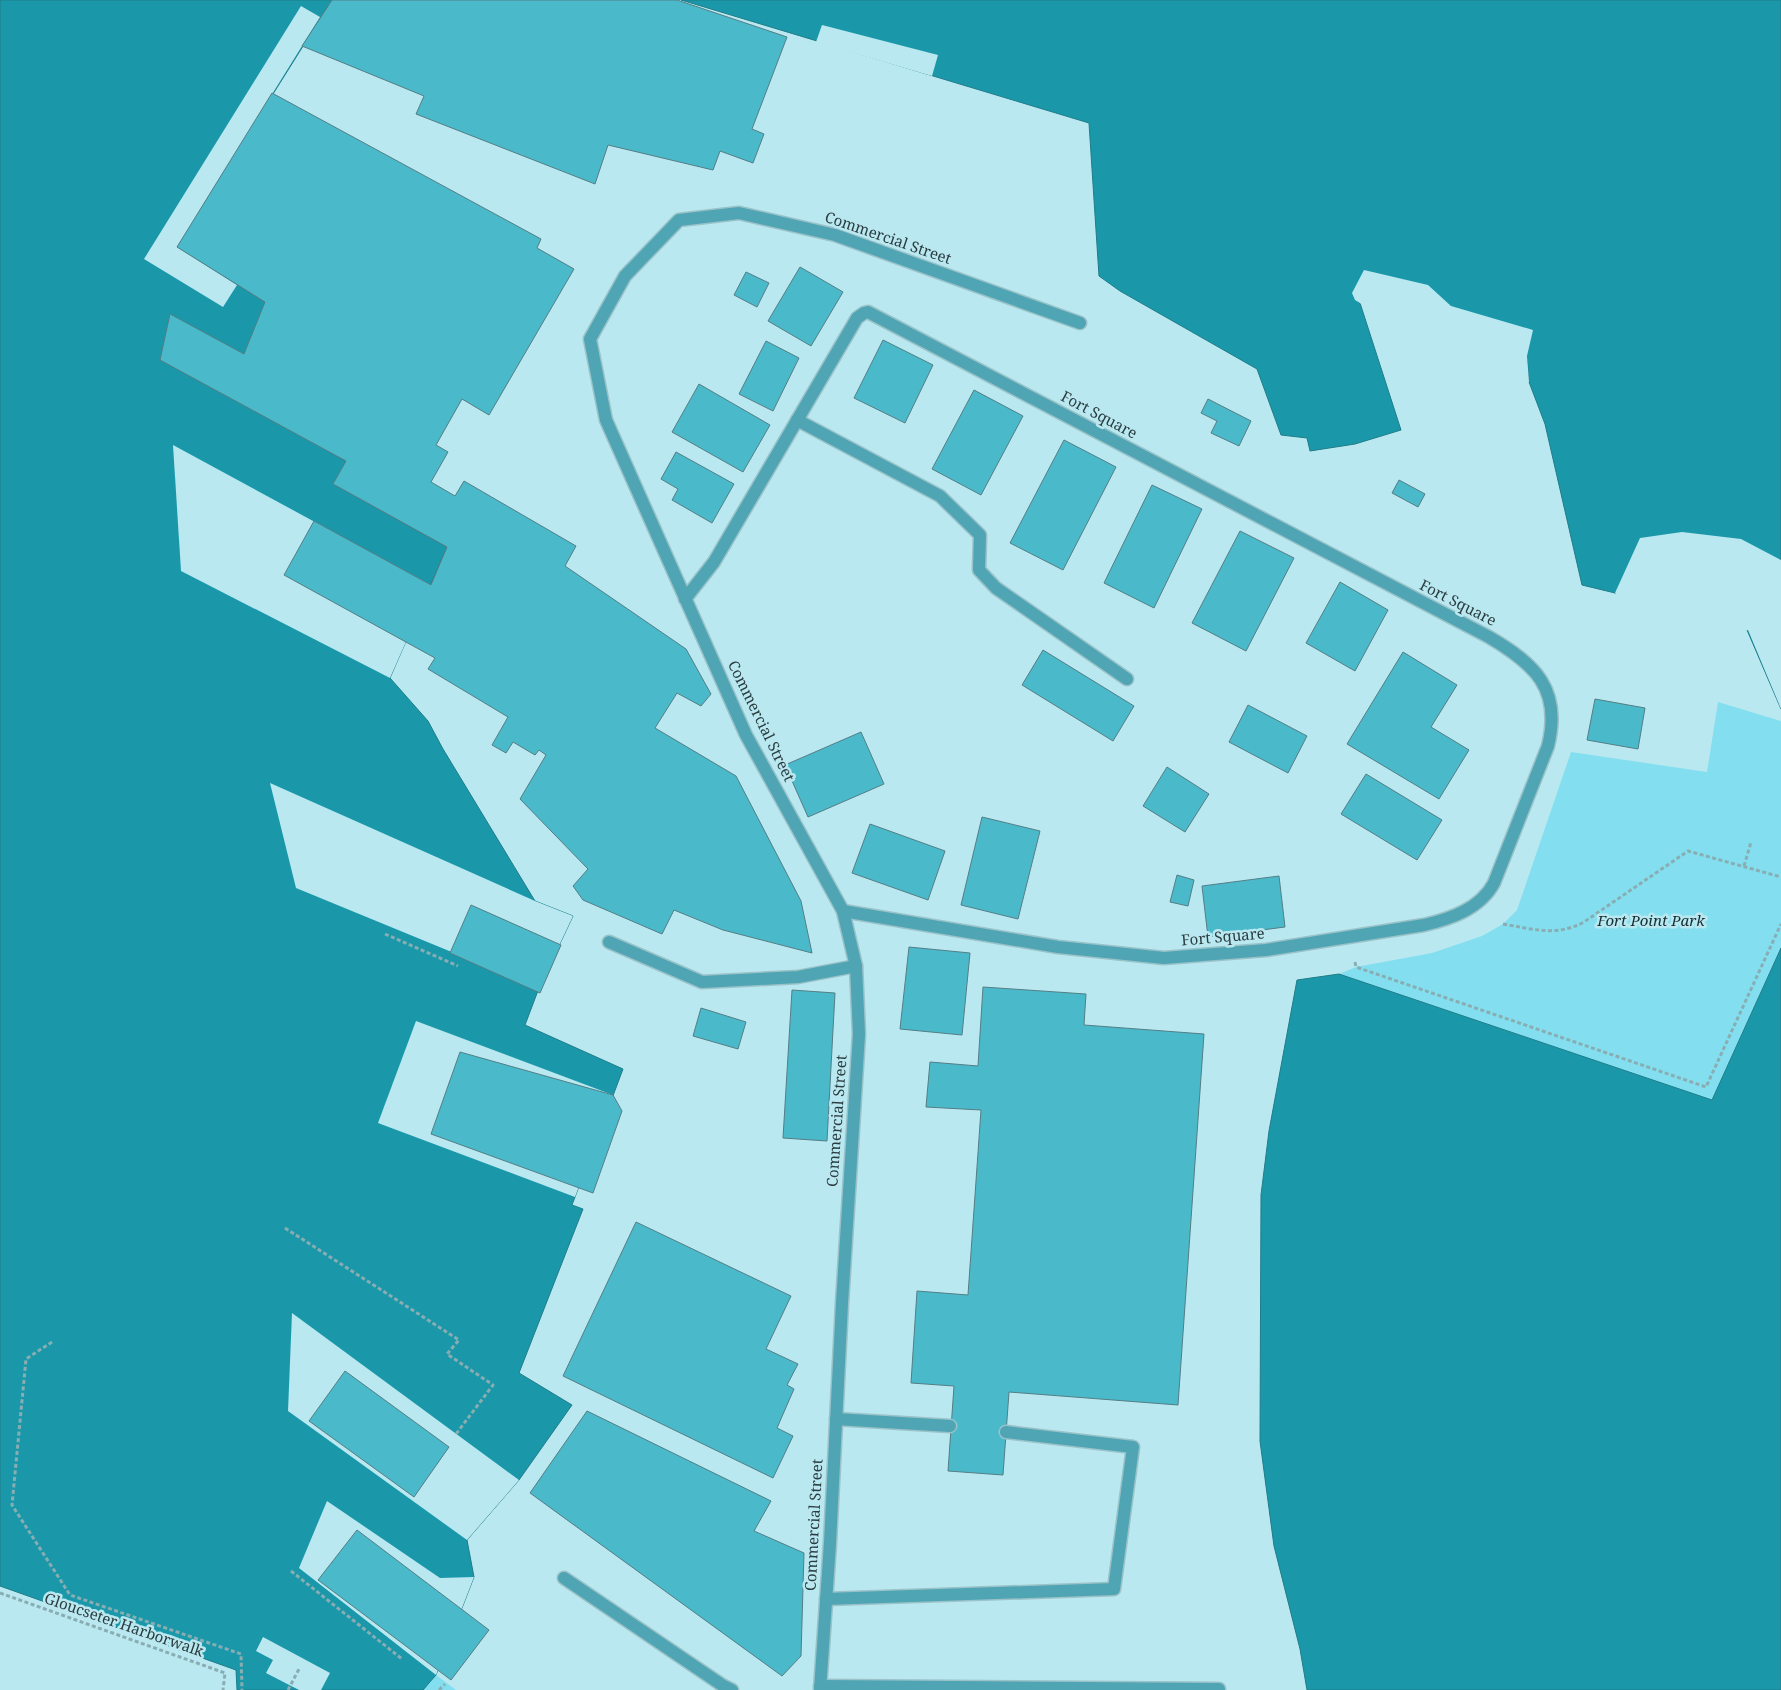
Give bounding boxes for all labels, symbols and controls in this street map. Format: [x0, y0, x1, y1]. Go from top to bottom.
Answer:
street label: Commercial Street [823, 206, 954, 268]
street label: Fort Square [1058, 386, 1141, 443]
street label: Fort Square [1417, 574, 1500, 630]
street label: Commercial Street [724, 657, 800, 784]
park label: Fort Point Park [1596, 910, 1705, 930]
street label: Fort Square [1180, 922, 1265, 950]
street label: Commercial Street [821, 1054, 851, 1188]
street label: Commercial Street [800, 1458, 826, 1592]
street label: Gloucseter Harborwalk [42, 1587, 207, 1661]

